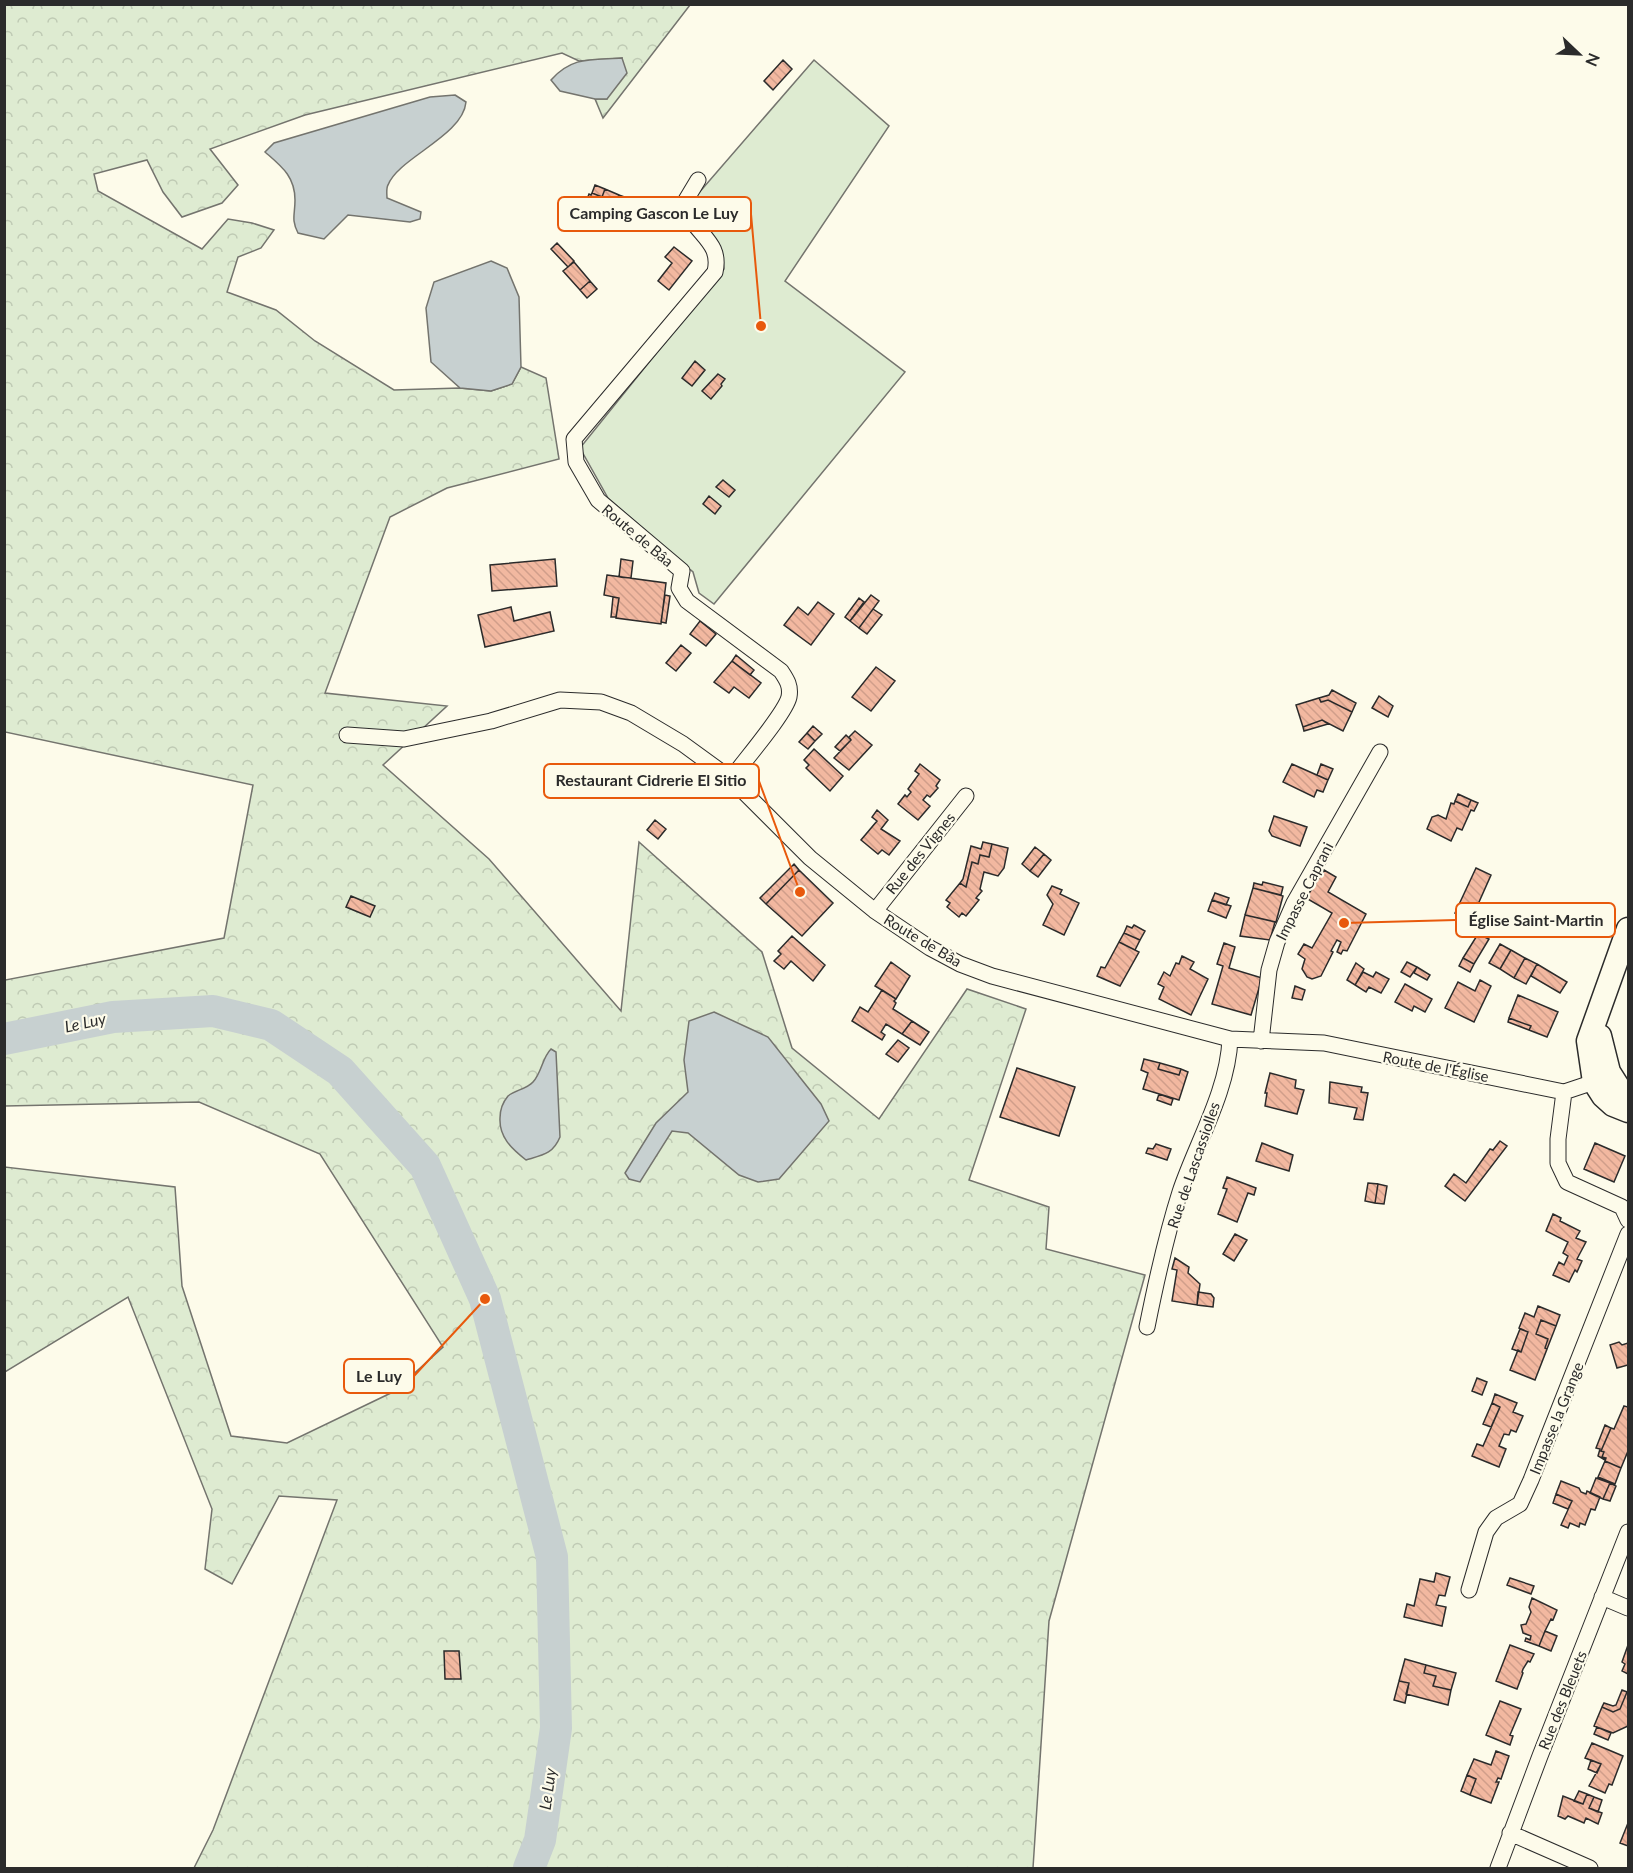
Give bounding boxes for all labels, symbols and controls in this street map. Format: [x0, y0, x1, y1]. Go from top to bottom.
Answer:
north arrow [1549, 24, 1609, 84]
text: N [1582, 51, 1604, 69]
callout: Camping Gascon Le Luy [558, 197, 751, 231]
text: Camping Gascon Le Luy [570, 203, 739, 222]
street label: Route de Bâa [599, 500, 677, 570]
callout: Restaurant Cidrerie El Sitio [544, 764, 759, 798]
text: Restaurant Cidrerie El Sitio [556, 770, 746, 789]
street label: Rue des Vignes [882, 809, 958, 897]
street label: Impasse Caprani [1272, 839, 1336, 943]
callout: Église Saint-Martin [1456, 903, 1615, 937]
street label: Route de Bâa [881, 910, 965, 970]
text: Église Saint-Martin [1469, 910, 1603, 929]
water label: Le Luy [63, 1008, 108, 1036]
street label: Route de l'Église [1382, 1047, 1491, 1085]
street label: Rue de Lascassiolles [1163, 1100, 1223, 1230]
callout: Le Luy [344, 1359, 414, 1393]
street label: Impasse la Grange [1525, 1359, 1587, 1477]
text: Le Luy [356, 1366, 402, 1385]
street label: Rue des Bleuets [1534, 1648, 1590, 1752]
water label: Le Luy [535, 1767, 559, 1811]

